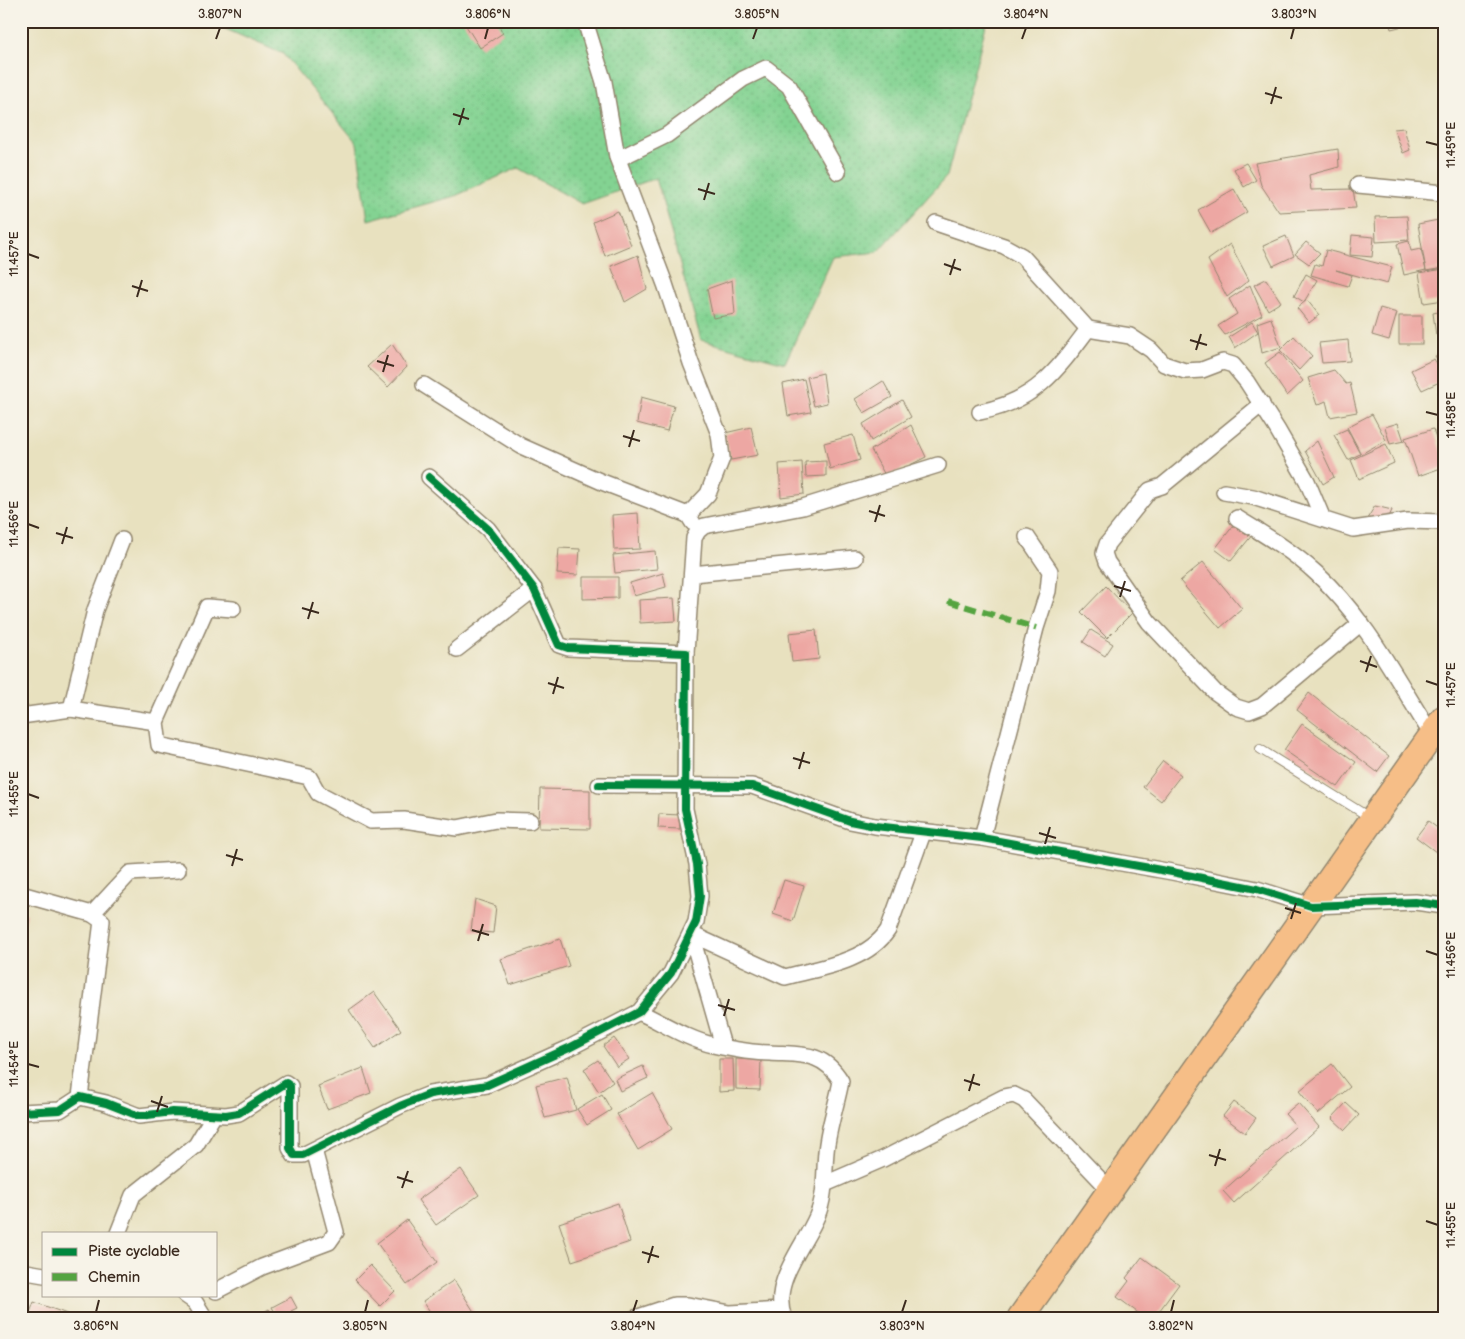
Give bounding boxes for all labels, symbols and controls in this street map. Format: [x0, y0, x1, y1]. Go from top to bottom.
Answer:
text: 3.807°N [198, 7, 242, 22]
text: 3.806°N [465, 7, 511, 22]
text: 3.805°N [734, 7, 780, 22]
text: 3.804°N [1003, 7, 1049, 22]
text: 3.803°N [1271, 7, 1317, 22]
text: 11.459°E [1444, 122, 1459, 168]
text: 11.457°E [7, 231, 22, 277]
text: 11.458°E [1444, 392, 1459, 438]
text: 11.456°E [7, 501, 22, 547]
text: 11.457°E [1444, 662, 1459, 708]
text: 11.455°E [7, 771, 22, 817]
text: 11.456°E [1444, 932, 1459, 978]
text: 11.454°E [7, 1041, 22, 1087]
text: 11.455°E [1444, 1202, 1459, 1248]
legend [42, 1232, 218, 1296]
text: Piste cyclable [88, 1242, 180, 1261]
text: Chemin [88, 1268, 140, 1287]
text: 3.806°N [73, 1319, 119, 1334]
text: 3.805°N [342, 1319, 388, 1334]
text: 3.804°N [610, 1319, 656, 1334]
text: 3.803°N [879, 1319, 925, 1334]
text: 3.802°N [1148, 1319, 1194, 1334]

